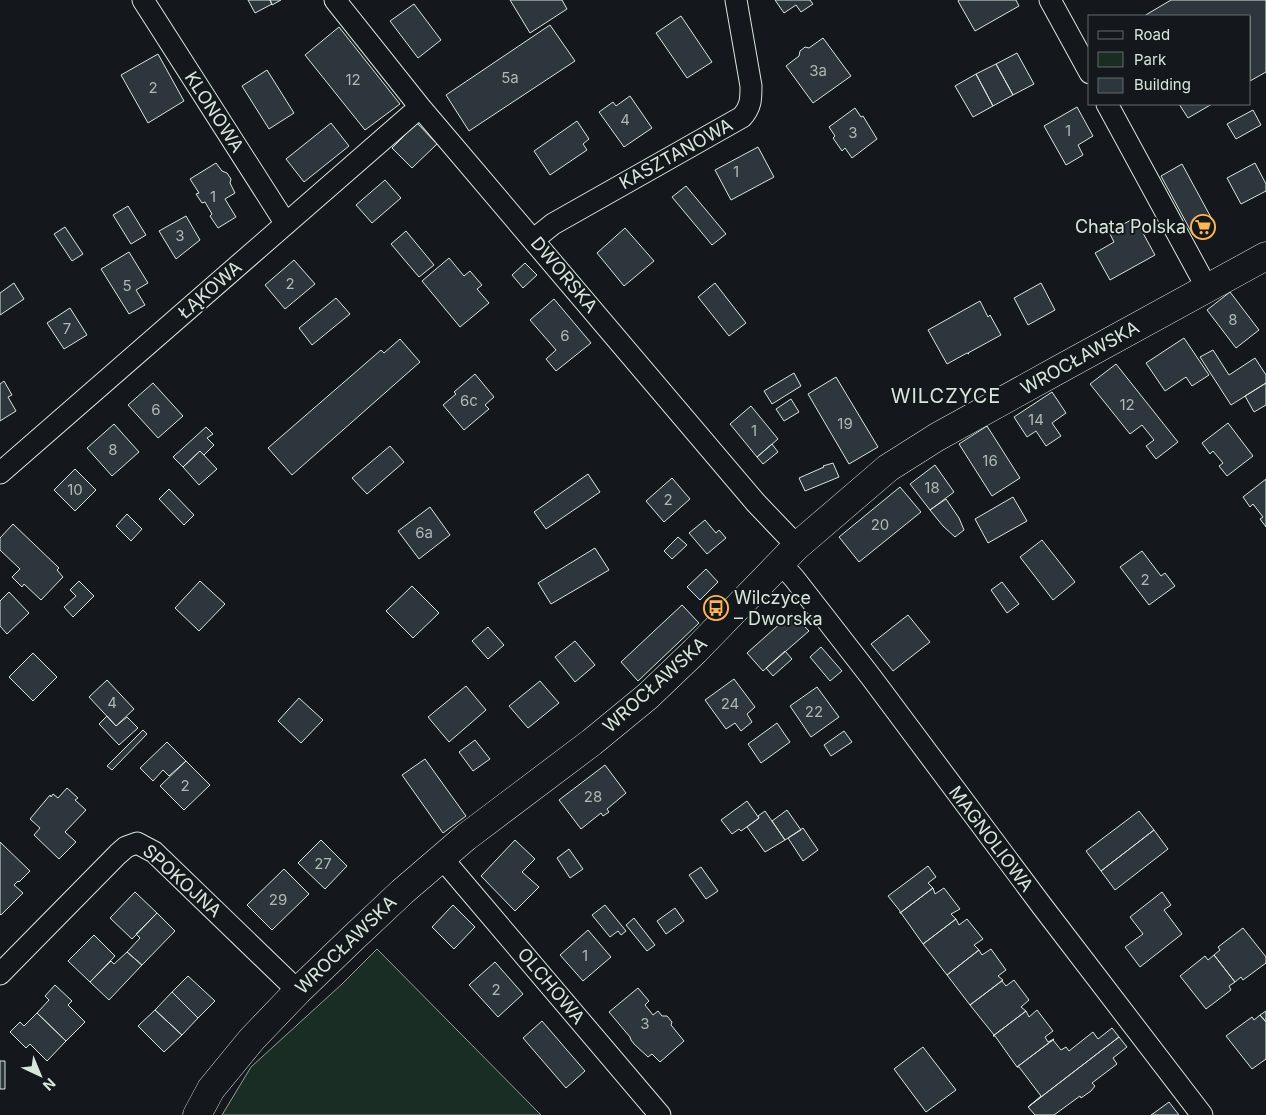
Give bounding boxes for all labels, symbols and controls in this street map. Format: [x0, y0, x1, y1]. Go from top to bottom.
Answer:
legend [1088, 15, 1251, 105]
text: Road [1134, 25, 1170, 44]
text: Park [1134, 50, 1167, 69]
house number: 3a [809, 61, 827, 80]
street label: KLONOWA [181, 67, 248, 156]
house number: 5a [501, 68, 519, 87]
house number: 12 [345, 70, 361, 89]
text: Building [1134, 75, 1191, 94]
house number: 2 [148, 78, 158, 97]
house number: 4 [620, 110, 630, 129]
street label: KASZTANOWA [615, 114, 736, 193]
house number: 1 [1065, 121, 1071, 140]
house number: 3 [848, 123, 858, 142]
house number: 1 [733, 162, 739, 181]
house number: 1 [210, 187, 216, 206]
supermarket icon: Chata Polska [1190, 214, 1216, 240]
place label: Chata Polska [1075, 216, 1186, 237]
house number: 3 [175, 226, 185, 245]
street label: DWORSKA [527, 233, 602, 317]
street label: ŁĄKOWA [174, 256, 246, 323]
house number: 2 [285, 274, 295, 293]
house number: 5 [122, 276, 132, 295]
house number: 8 [1228, 310, 1238, 329]
street label: WROCŁAWSKA [1017, 316, 1143, 399]
house number: 7 [63, 319, 71, 338]
house number: 6 [560, 326, 570, 345]
district label: WILCZYCE [891, 384, 1001, 408]
house number: 6c [460, 391, 478, 410]
house number: 12 [1119, 395, 1135, 414]
house number: 6 [151, 400, 161, 419]
house number: 14 [1028, 410, 1044, 429]
house number: 19 [837, 414, 853, 433]
house number: 1 [751, 421, 757, 440]
house number: 8 [108, 440, 118, 459]
house number: 16 [982, 451, 998, 470]
house number: 18 [924, 478, 940, 497]
house number: 10 [67, 480, 83, 499]
house number: 2 [663, 490, 673, 509]
house number: 20 [871, 515, 889, 534]
house number: 6a [415, 523, 433, 542]
house number: 2 [1140, 570, 1150, 589]
place label: Wilczyce – Dworska [734, 587, 823, 629]
bus stop icon: Wilczyce – Dworska [703, 595, 729, 621]
street label: WROCŁAWSKA [599, 633, 711, 737]
house number: 4 [107, 693, 117, 712]
house number: 24 [721, 694, 739, 713]
house number: 22 [805, 702, 823, 721]
house number: 2 [180, 776, 190, 795]
street label: MAGNOLIOWA [945, 782, 1038, 896]
house number: 28 [584, 787, 602, 806]
street label: SPOKOJNA [139, 840, 226, 921]
house number: 27 [314, 854, 332, 873]
house number: 29 [269, 890, 287, 909]
street label: WROCŁAWSKA [291, 891, 400, 998]
street label: OLCHOWA [513, 943, 589, 1028]
house number: 1 [582, 946, 588, 965]
house number: 2 [491, 980, 501, 999]
house number: 3 [640, 1014, 650, 1033]
north arrow [15, 1050, 65, 1100]
text: N [40, 1075, 59, 1095]

